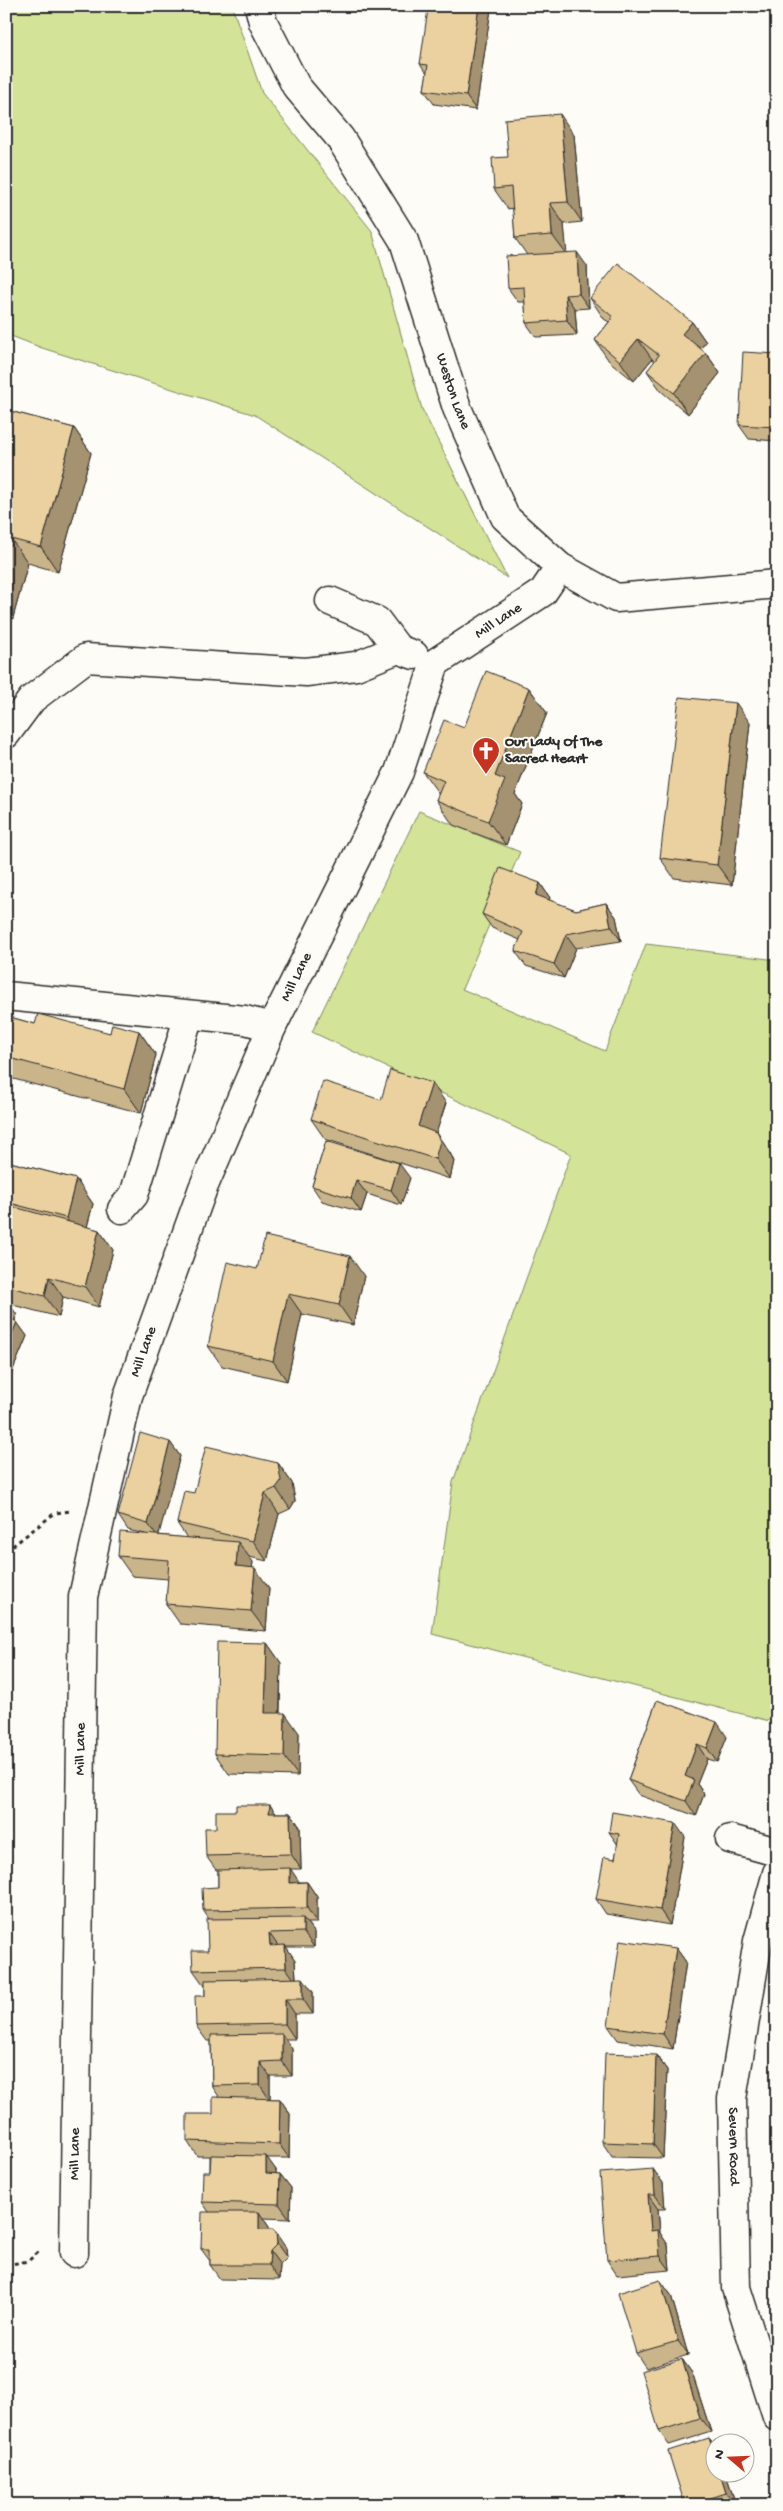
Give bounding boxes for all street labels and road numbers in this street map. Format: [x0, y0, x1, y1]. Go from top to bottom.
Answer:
street label: Weston Lane [431, 351, 474, 433]
street label: Mill Lane [472, 599, 526, 643]
street label: Mill Lane [277, 949, 317, 1005]
street label: Mill Lane [127, 1324, 161, 1380]
street label: Mill Lane [72, 1722, 90, 1775]
street label: Severn Road [723, 2107, 743, 2187]
street label: Mill Lane [66, 2127, 85, 2180]

